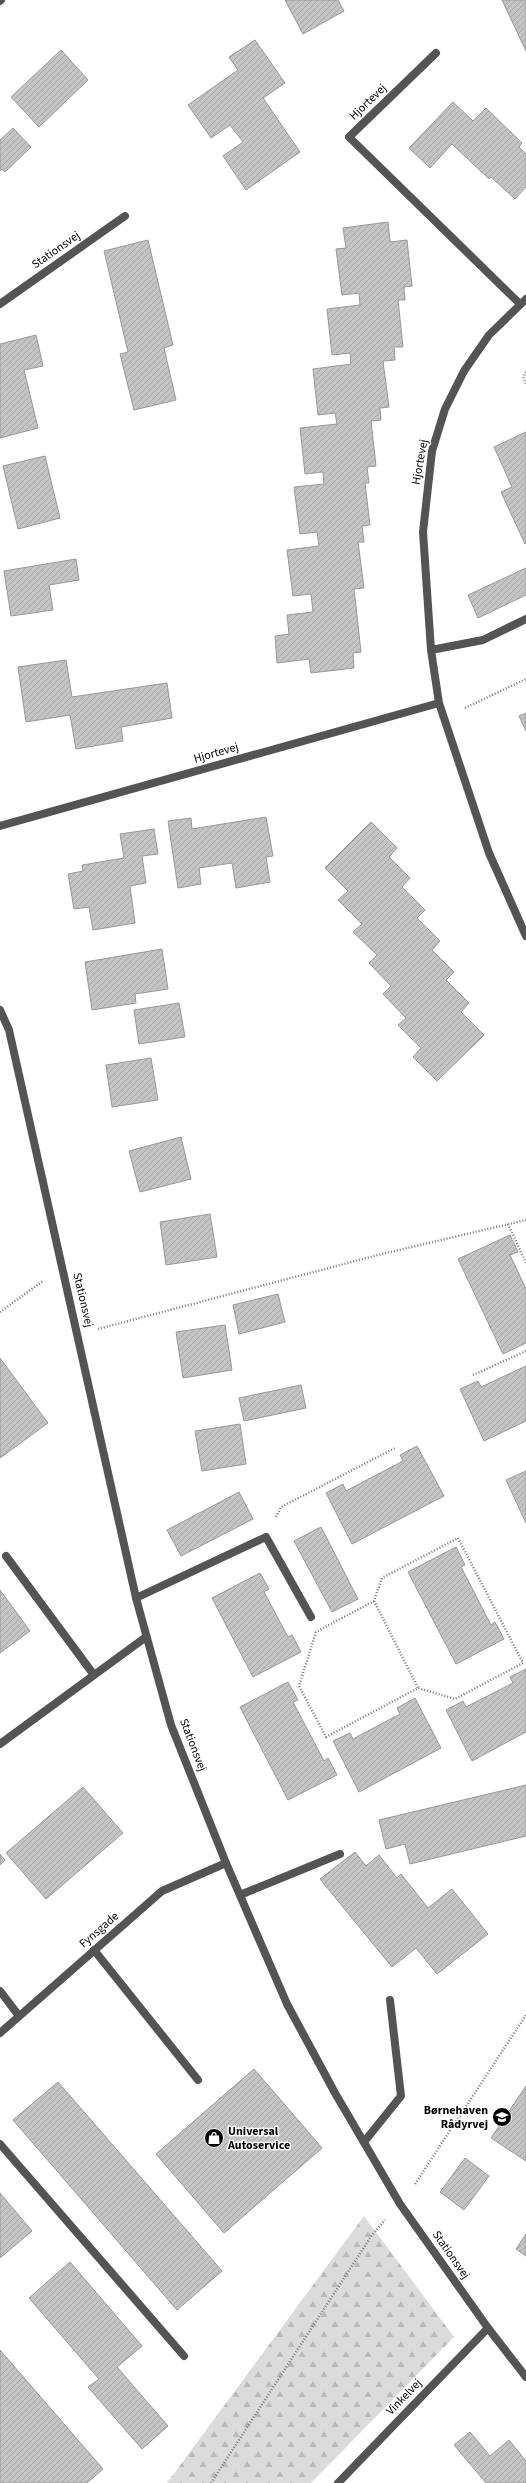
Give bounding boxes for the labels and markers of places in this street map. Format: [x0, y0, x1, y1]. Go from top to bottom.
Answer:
place label: Børnehaven Rådyrvej [424, 2102, 488, 2133]
school or university icon: Børnehaven Rådyrvej [491, 2106, 513, 2128]
place label: Universal Autoservice [227, 2123, 290, 2154]
shop icon: Universal Autoservice [203, 2127, 225, 2149]

